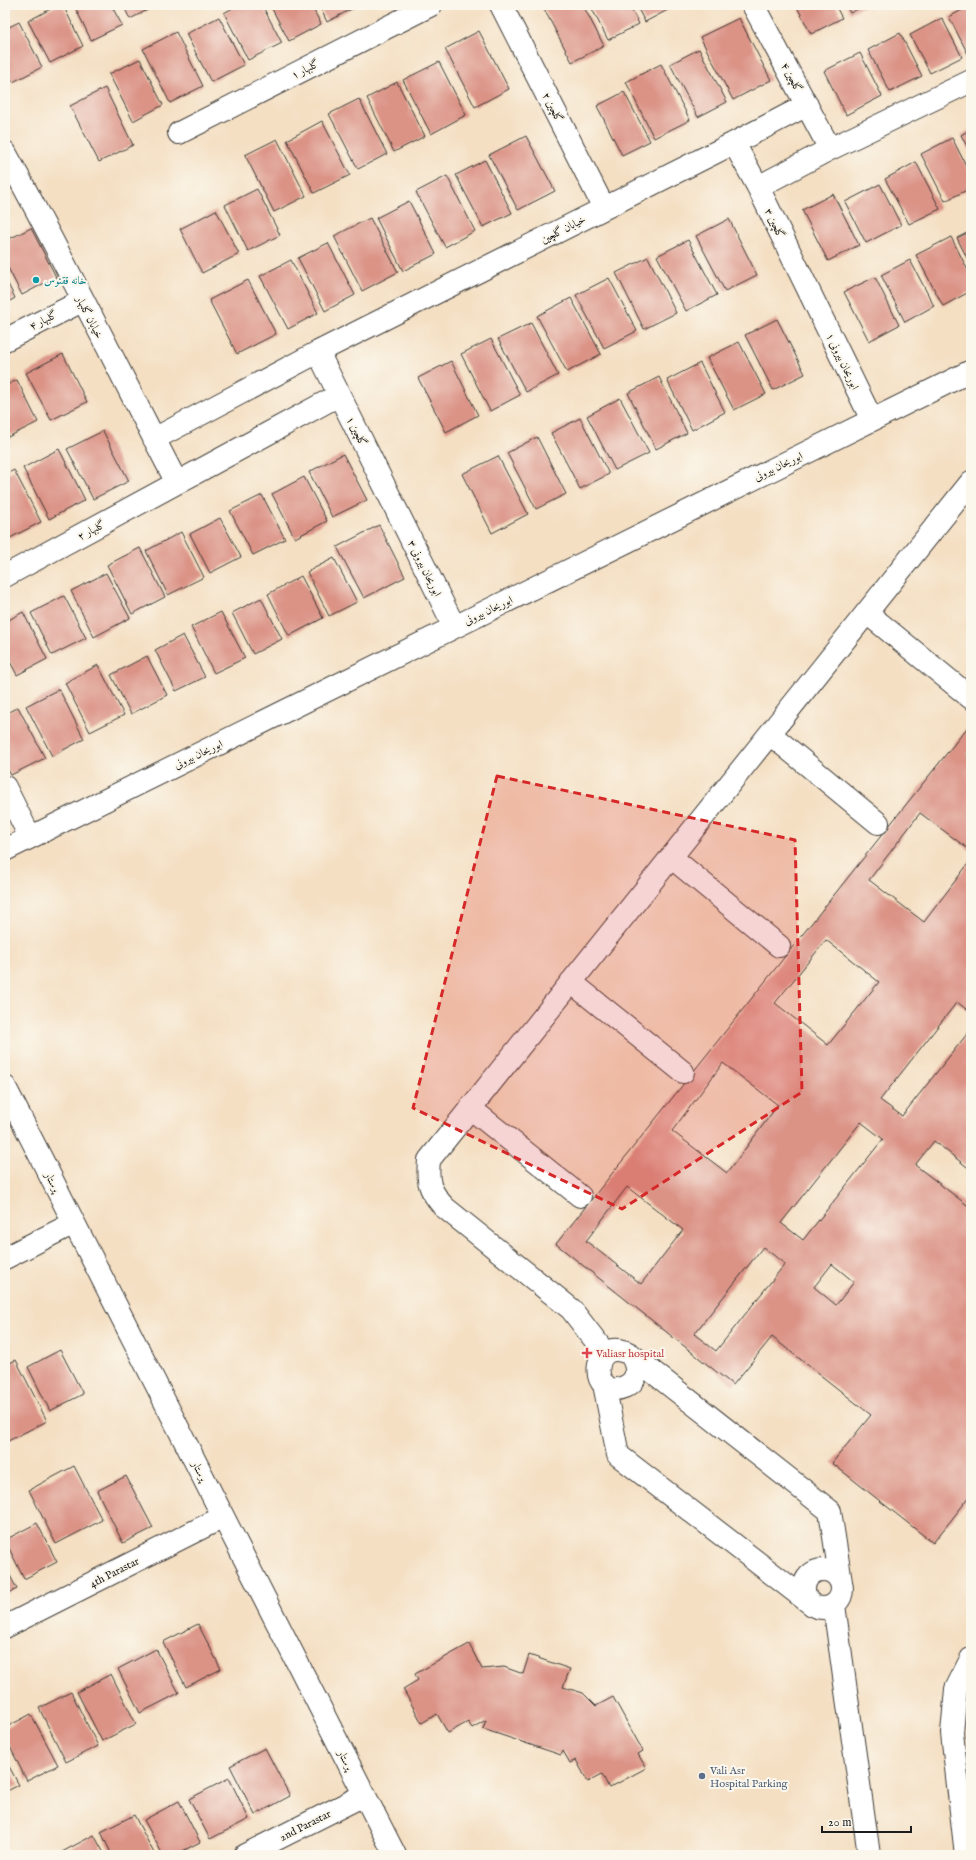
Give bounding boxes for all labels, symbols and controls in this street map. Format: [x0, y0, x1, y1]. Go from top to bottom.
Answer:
street label: گلبهار ۱ [289, 56, 322, 83]
street label: گلچین ۴ [778, 60, 806, 95]
street label: گلچین ۲ [539, 90, 566, 125]
street label: گلچین ۳ [761, 206, 788, 241]
street label: خیابان گلچین [538, 212, 588, 247]
place label: خانه ققنوس [44, 274, 87, 288]
marker: خانه ققنوس [31, 275, 41, 285]
street label: خیابان گلبهار [72, 292, 107, 341]
street label: گلبهار ۴ [27, 307, 60, 334]
street label: ابوریحان بیرونی ۱ [822, 331, 862, 392]
street label: گلچین ۱ [343, 414, 370, 449]
street label: ابوریحان بیرونی [752, 449, 805, 485]
street label: گلبهار ۲ [75, 517, 108, 544]
street label: ابوریحان بیرونی ۳ [404, 538, 444, 599]
street label: ابوریحان بیرونی [462, 593, 515, 629]
street label: ابوریحان بیرونی [172, 737, 225, 773]
street label: پرستار [41, 1169, 64, 1196]
marker: Valiasr hospital [581, 1347, 593, 1359]
place label: Valiasr hospital [595, 1347, 664, 1361]
street label: پرستار [188, 1458, 211, 1485]
street label: 4th Parastar [87, 1554, 142, 1591]
street label: پرستار [334, 1747, 357, 1774]
place label: Vali Asr Hospital Parking [709, 1764, 789, 1791]
marker: Vali Asr Hospital Parking [697, 1771, 707, 1781]
street label: 2nd Parastar [278, 1807, 333, 1845]
scale bar [822, 1808, 911, 1834]
text: 20 m [828, 1815, 851, 1830]

